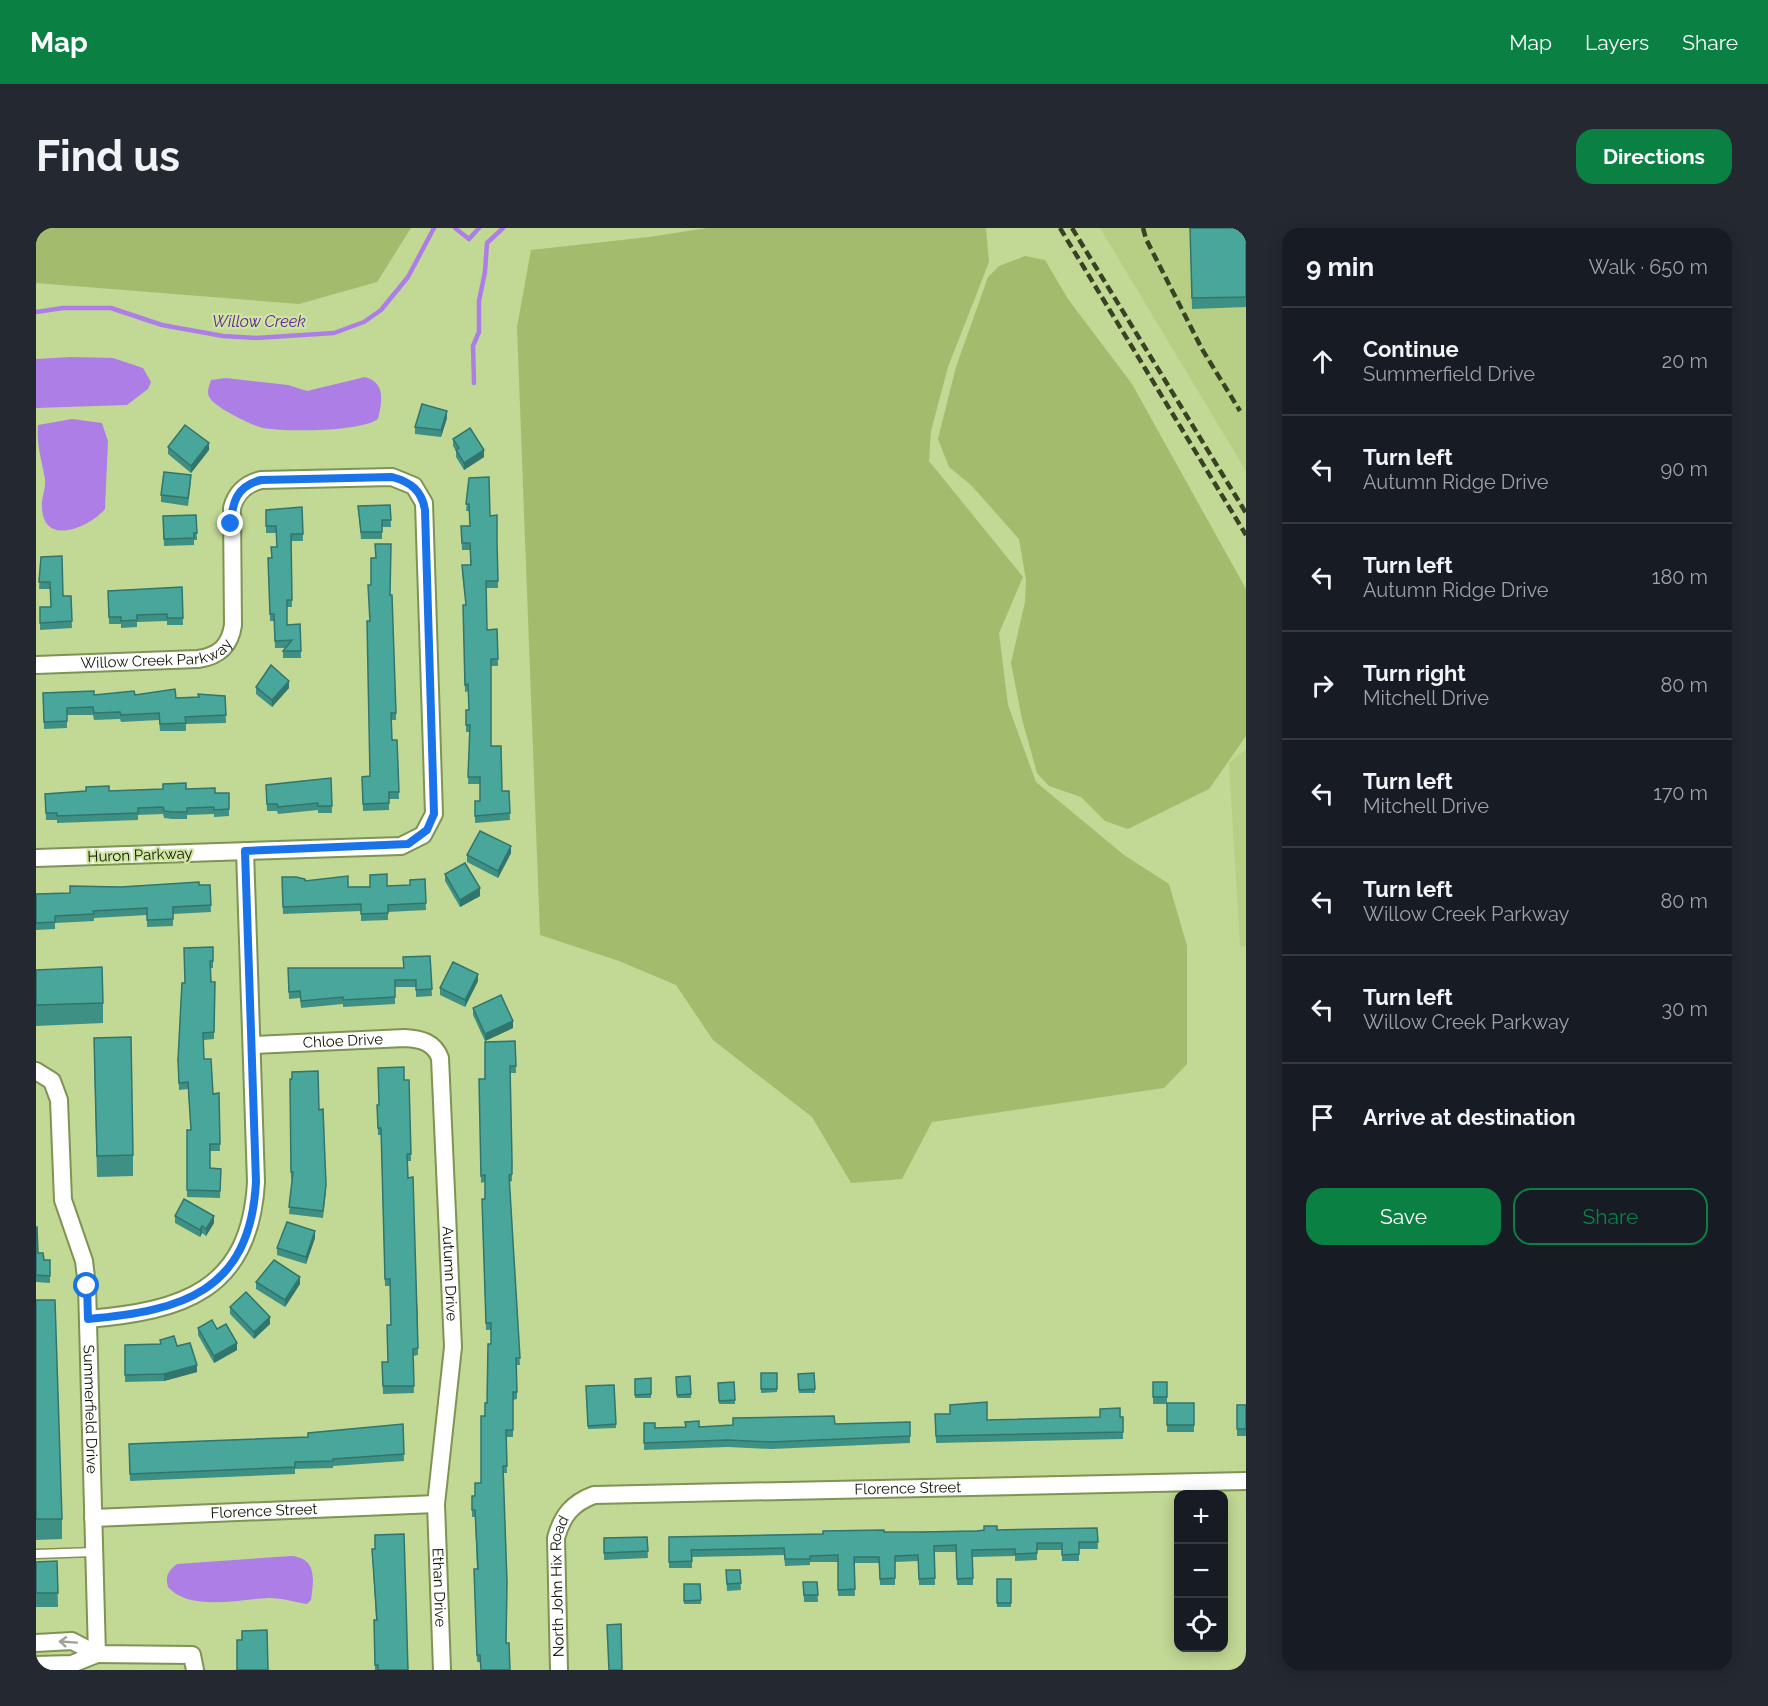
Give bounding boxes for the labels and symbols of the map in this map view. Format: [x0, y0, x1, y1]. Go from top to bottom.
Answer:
water label: Willow Creek [212, 312, 306, 331]
route end [217, 510, 243, 536]
street label: Willow Creek Parkway [80, 635, 236, 672]
street label: Huron Parkway [87, 844, 193, 866]
street label: Chloe Drive [302, 1030, 384, 1052]
street label: Autumn Drive [439, 1226, 461, 1322]
route start [73, 1272, 99, 1298]
street label: Summerfield Drive [80, 1344, 101, 1474]
street label: Florence Street [854, 1478, 961, 1498]
street label: Florence Street [210, 1500, 318, 1522]
street label: North John Hix Road [546, 1512, 573, 1657]
street label: Ethan Drive [429, 1547, 449, 1628]
one-way arrow [59, 1637, 78, 1648]

